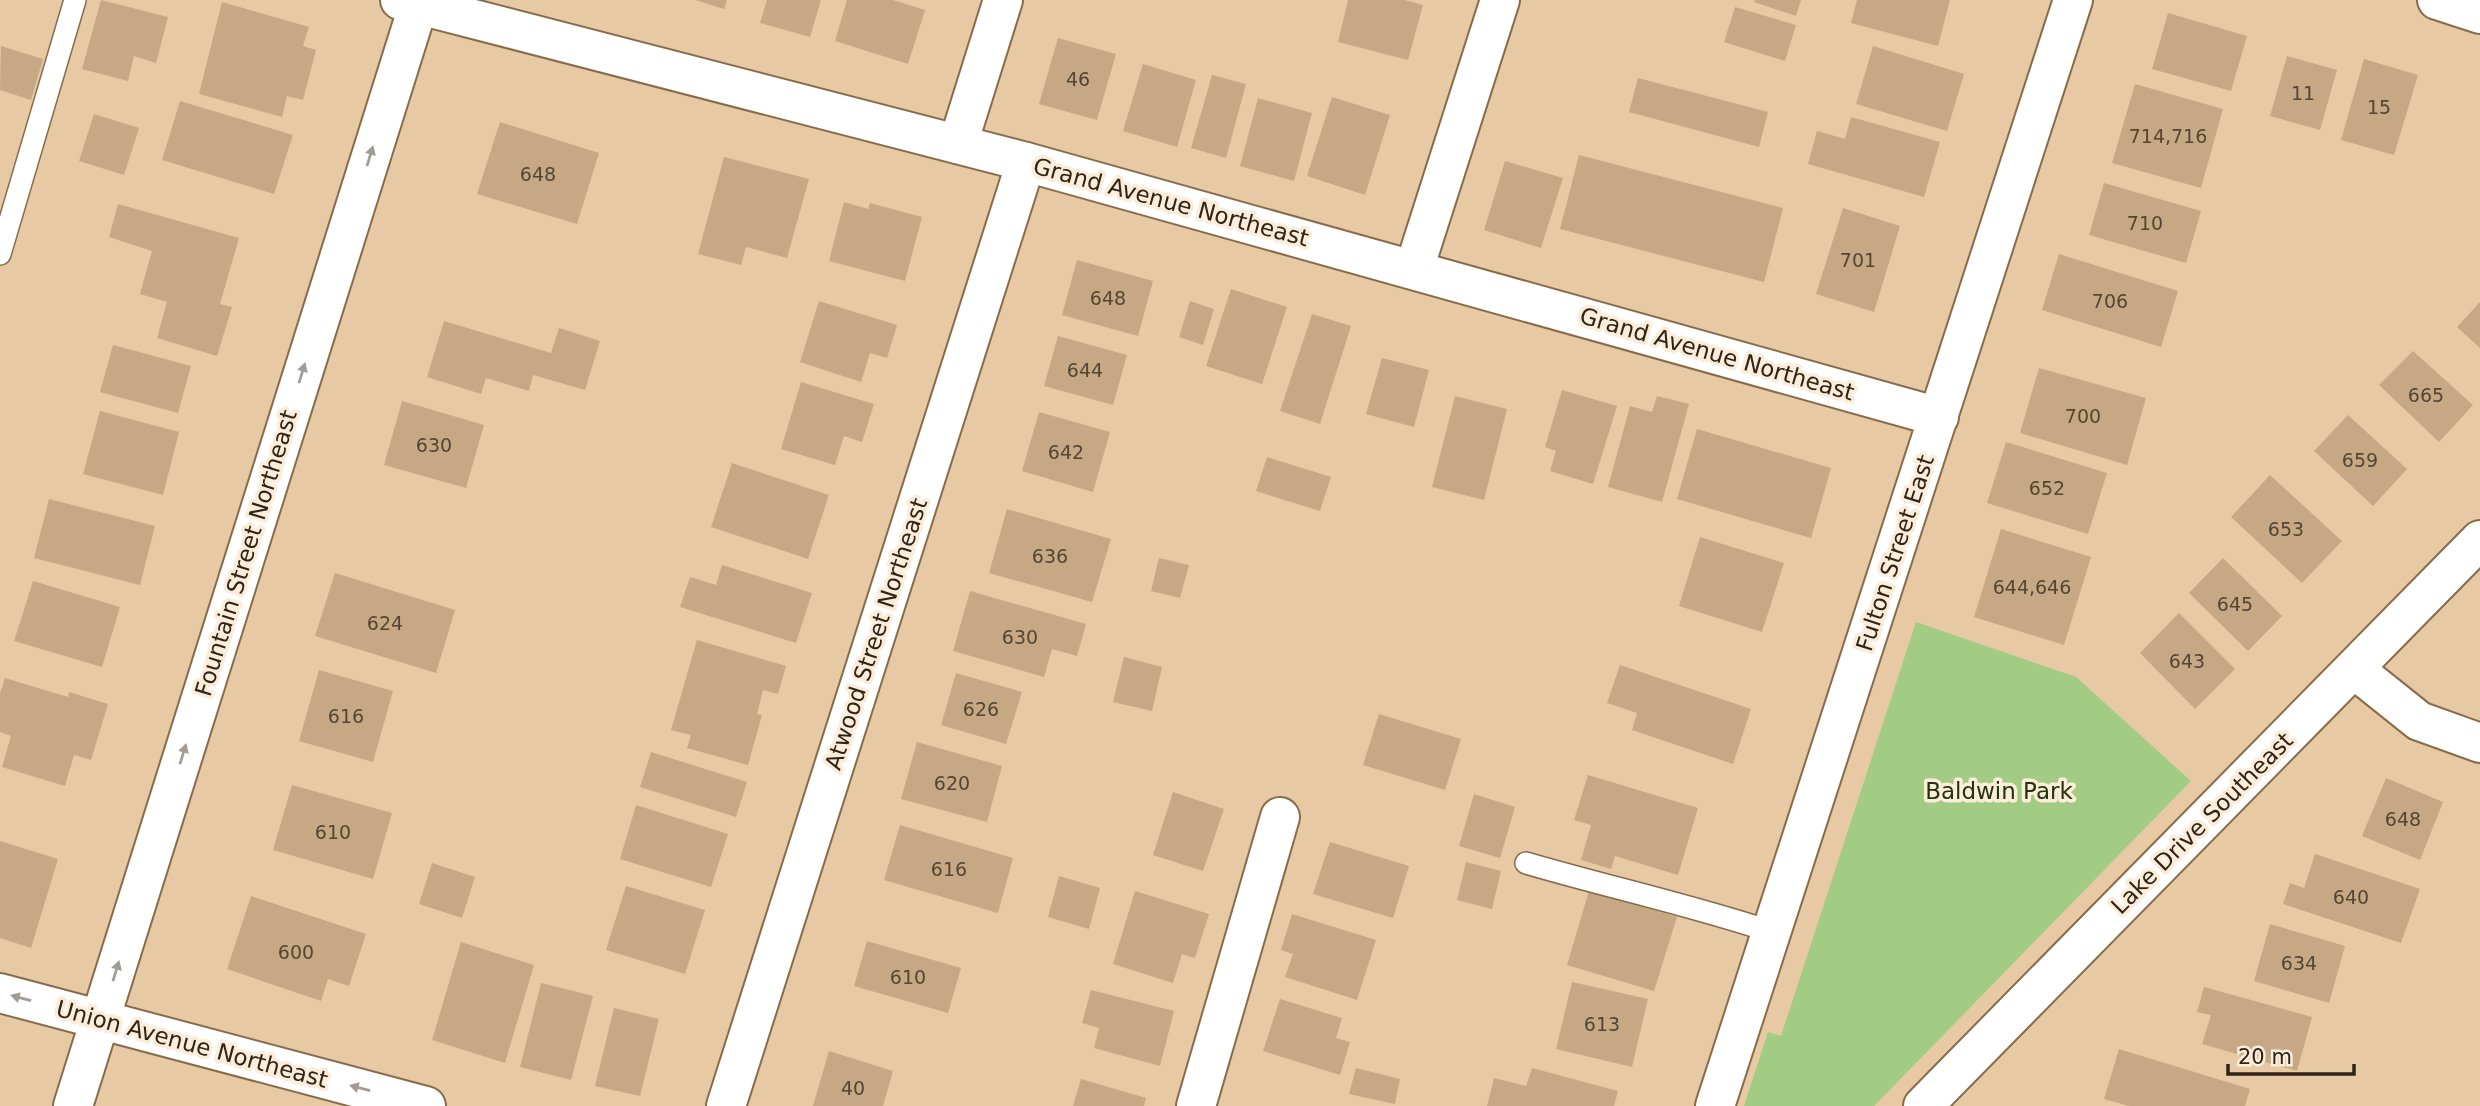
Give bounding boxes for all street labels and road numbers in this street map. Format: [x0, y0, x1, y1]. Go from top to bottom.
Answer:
street label: Grand Avenue Northeast [1030, 153, 1312, 251]
street label: Grand Avenue Northeast [1577, 302, 1857, 406]
street label: Fountain Street Northeast [190, 407, 302, 699]
street label: Fulton Street East [1851, 452, 1939, 654]
street label: Atwood Street Northeast [820, 495, 932, 773]
street label: Lake Drive Southeast [2106, 727, 2298, 919]
street label: Union Avenue Northeast [53, 995, 331, 1093]

